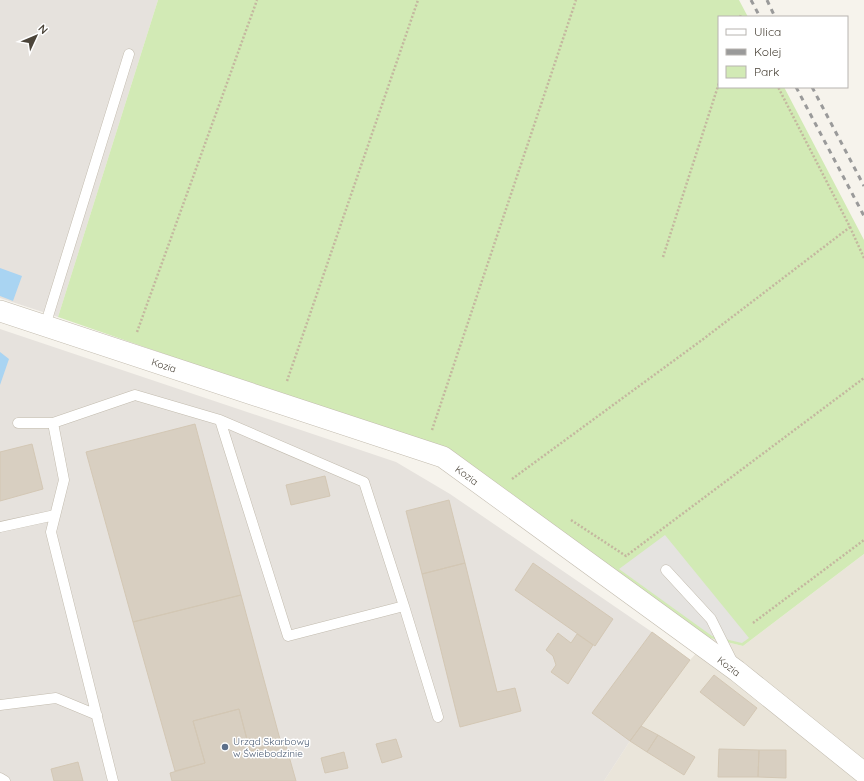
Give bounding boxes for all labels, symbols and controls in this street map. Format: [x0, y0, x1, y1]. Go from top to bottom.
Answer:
north arrow [16, 16, 56, 56]
legend [718, 16, 848, 88]
text: N [35, 21, 51, 37]
text: Ulica [754, 24, 781, 39]
text: Kolej [754, 44, 782, 59]
text: Park [754, 64, 779, 79]
street label: Kozia [150, 355, 178, 376]
street label: Kozia [453, 463, 481, 488]
street label: Kozia [715, 654, 743, 679]
place label: Urząd Skarbowy w Świebodzinie [233, 735, 310, 760]
marker: Urząd Skarbowy w Świebodzinie [220, 742, 230, 752]

